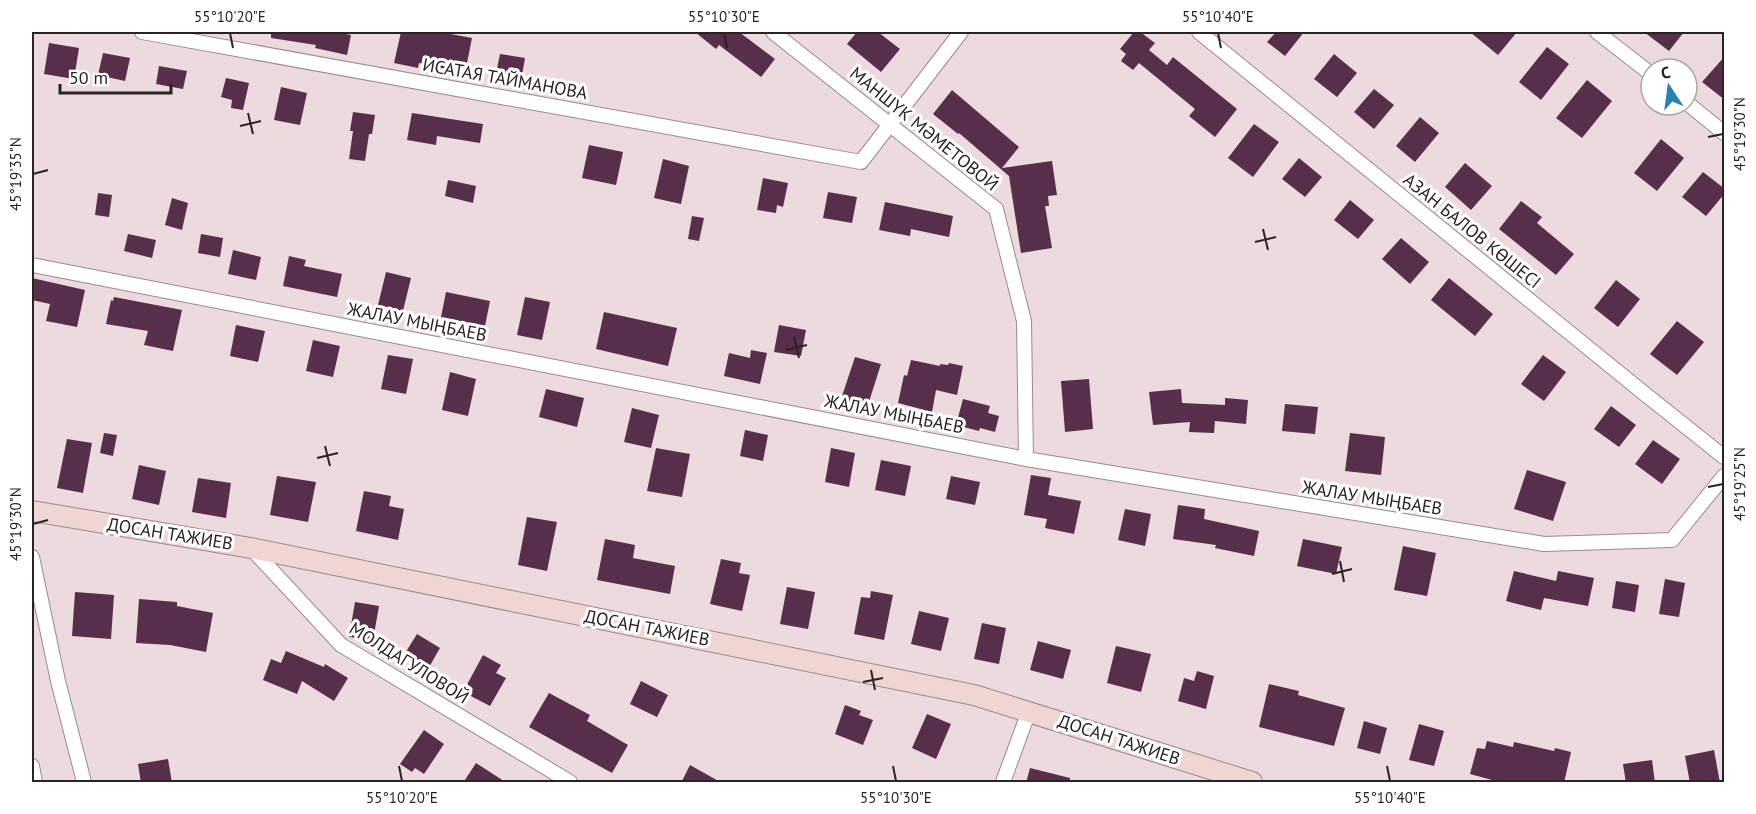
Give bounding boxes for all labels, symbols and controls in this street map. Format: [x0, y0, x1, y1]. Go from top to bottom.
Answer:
text: 55°10'20"E [194, 7, 266, 26]
text: 55°10'30"E [688, 7, 760, 26]
text: 55°10'40"E [1182, 7, 1254, 26]
street label: ИСАТАЯ ТАЙМАНОВА [421, 53, 590, 104]
scale bar [60, 57, 171, 95]
north arrow [1639, 57, 1699, 117]
street label: МАНШҮК МӘМЕТОВОЙ [845, 62, 1003, 196]
text: С [1659, 62, 1672, 83]
text: 50 m [69, 66, 108, 89]
text: 45°19'30"N [1730, 97, 1749, 171]
text: 45°19'35"N [6, 137, 25, 211]
street label: АЗАН БАЛОВ КӨШЕСІ [1399, 168, 1546, 293]
street label: ЖАЛАУ МЫҢБАЕВ [344, 297, 489, 346]
street label: ЖАЛАУ МЫҢБАЕВ [821, 389, 966, 438]
text: 45°19'25"N [1730, 447, 1749, 521]
street label: ЖАЛАУ МЫҢБАЕВ [1299, 475, 1444, 520]
text: 45°19'30"N [6, 487, 25, 561]
street label: ДОСАН ТАЖИЕВ [106, 512, 235, 555]
street label: ДОСАН ТАЖИЕВ [583, 604, 712, 651]
street label: МОЛДАГУЛОВОЙ [345, 617, 473, 709]
street label: ДОСАН ТАЖИЕВ [1055, 709, 1183, 770]
text: 55°10'20"E [366, 788, 438, 807]
text: 55°10'30"E [860, 788, 932, 807]
text: 55°10'40"E [1354, 788, 1426, 807]

